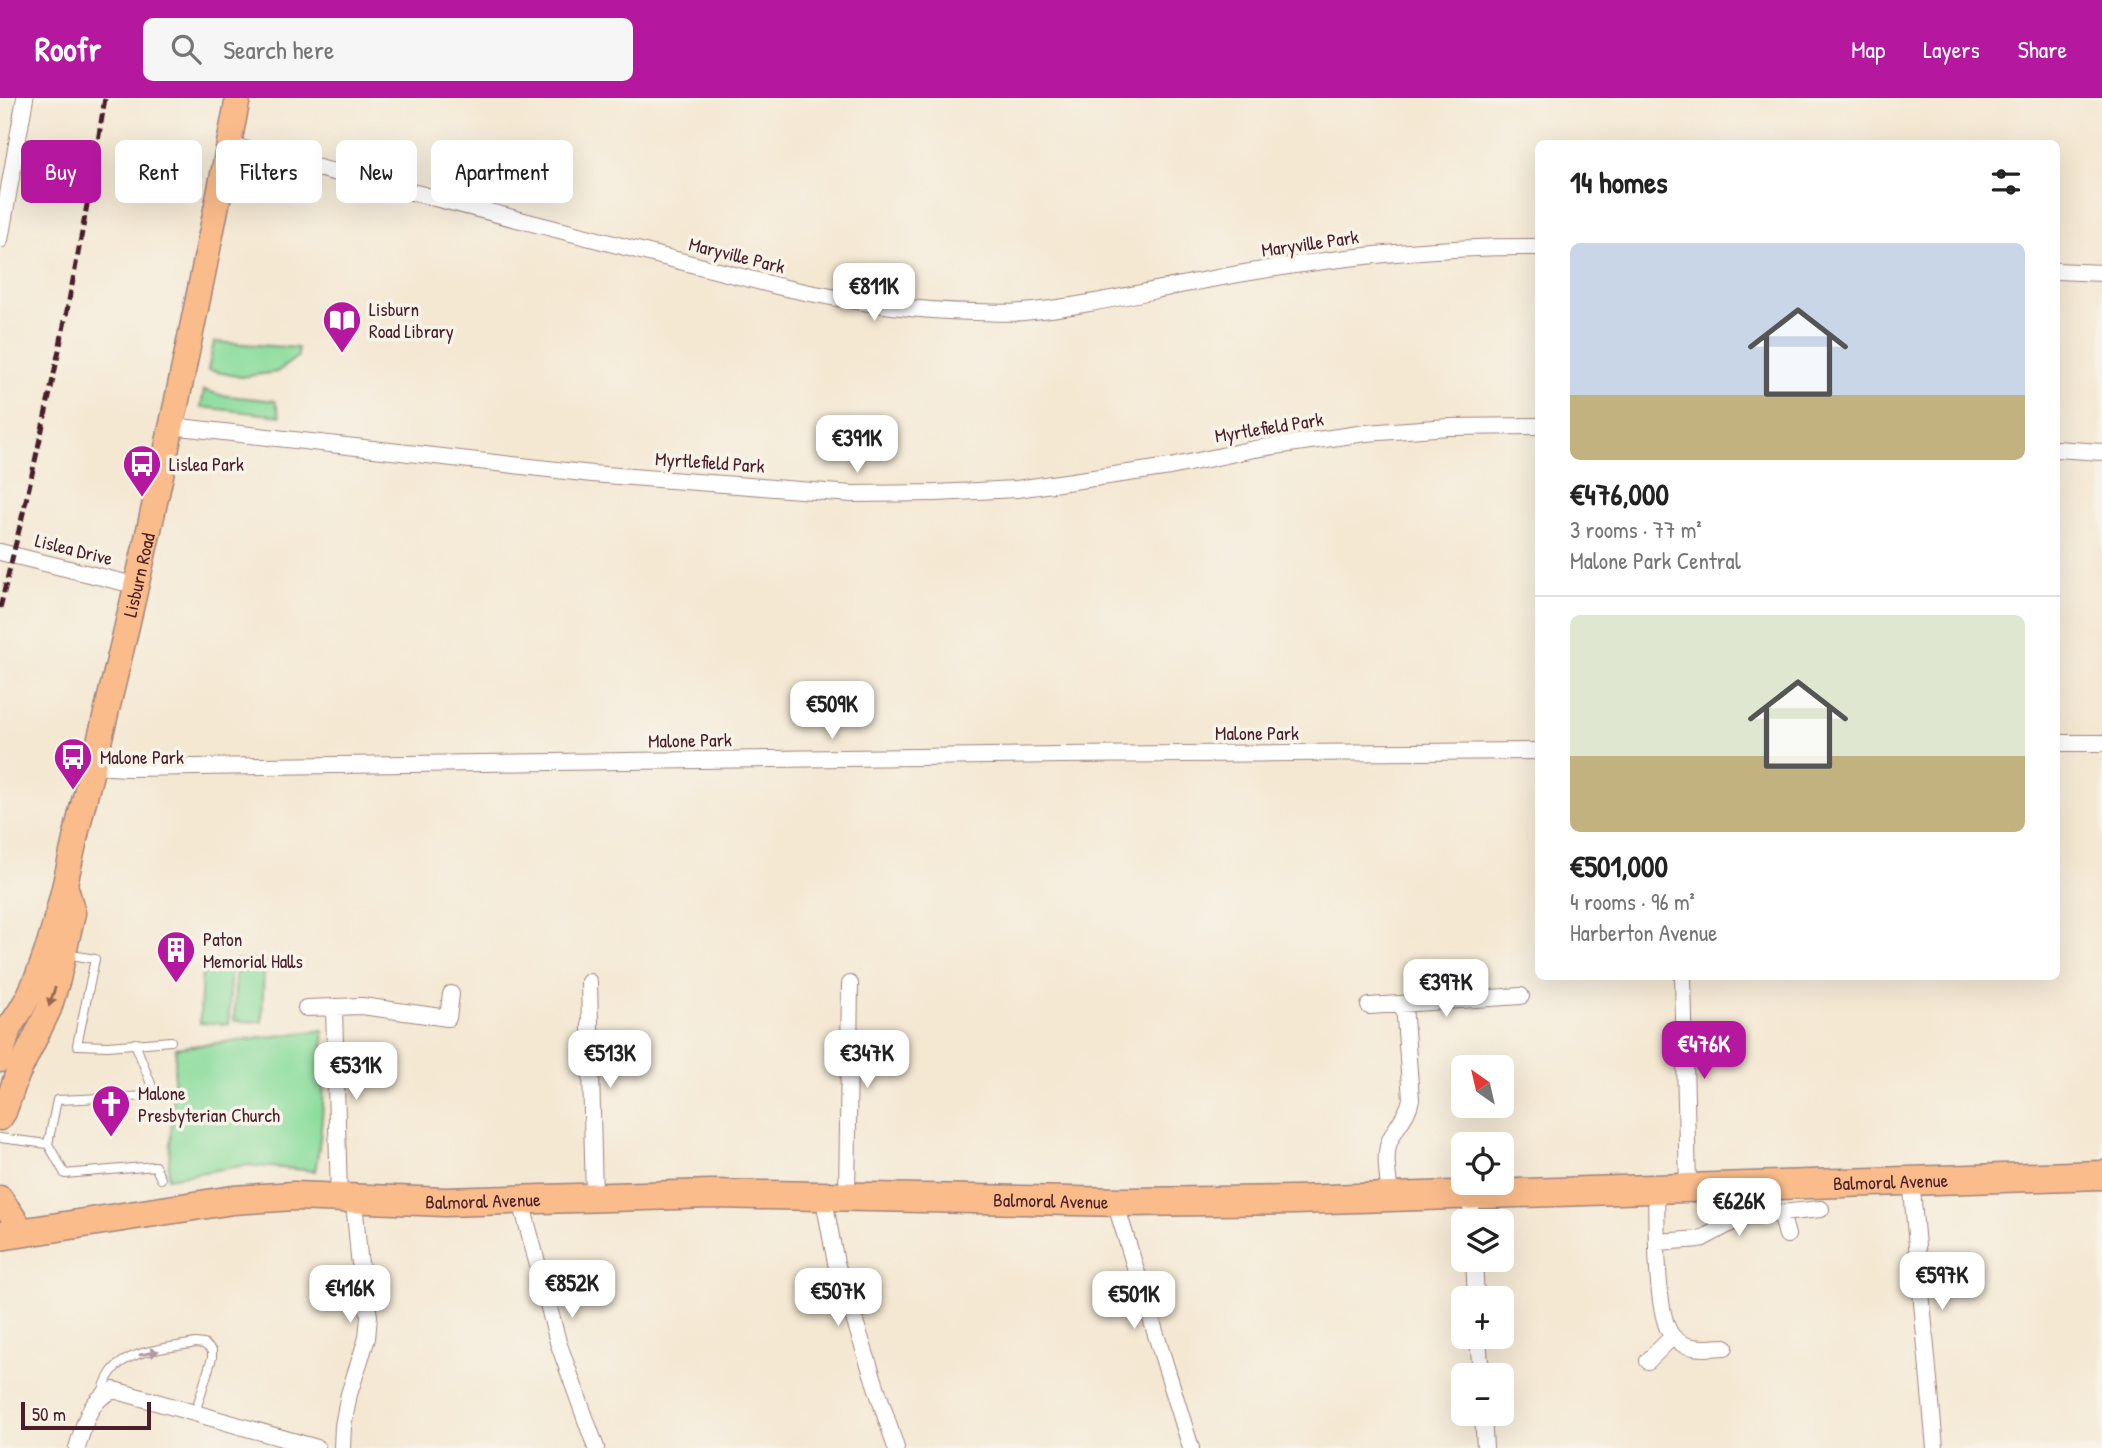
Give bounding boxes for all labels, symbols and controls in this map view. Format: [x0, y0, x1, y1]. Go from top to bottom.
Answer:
search box [143, 18, 633, 81]
text: Roofr [35, 27, 101, 71]
icon: search [167, 30, 205, 68]
text: Search here [223, 32, 334, 67]
text: Map [1851, 33, 1885, 65]
text: Layers [1923, 33, 1980, 65]
text: Share [2018, 33, 2067, 65]
chip: Buy [21, 140, 101, 203]
chip: Rent [115, 140, 202, 203]
chip: Filters [216, 140, 322, 203]
chip: New [336, 140, 417, 203]
chip: Apartment [431, 140, 573, 203]
text: 14 homes [1570, 162, 1668, 202]
icon: filters [1987, 163, 2025, 201]
street label: Maryville Park [1260, 223, 1360, 263]
street label: Maryville Park [686, 231, 788, 279]
pin: €811K [825, 264, 923, 323]
text: €811K [849, 270, 899, 301]
icon: home [1735, 289, 1861, 415]
place label: Lisburn Road Library [369, 296, 454, 344]
library icon: Lisburn Road Library [321, 299, 363, 354]
street label: Myrtlefield Park [1213, 406, 1325, 448]
pin: €391K [808, 416, 906, 475]
text: €391K [832, 422, 882, 453]
bus stop icon: Lislea Park [121, 443, 163, 498]
street label: Myrtlefield Park [654, 445, 766, 479]
place label: Lislea Park [169, 451, 244, 477]
text: €476,000 [1570, 474, 1669, 514]
text: 3 rooms · 77 m² [1570, 514, 1702, 545]
street label: Lislea Drive [33, 527, 116, 571]
street label: Lisburn Road [117, 530, 161, 620]
text: Malone Park Central [1570, 545, 1741, 576]
icon: home [1735, 661, 1861, 787]
pin: €509K [783, 682, 881, 741]
text: €509K [806, 688, 858, 719]
street label: Malone Park [1215, 720, 1299, 746]
street label: Malone Park [648, 726, 732, 754]
bus stop icon: Malone Park [52, 736, 94, 791]
place label: Malone Park [100, 744, 184, 770]
text: €501,000 [1570, 846, 1668, 886]
text: 4 rooms · 96 m² [1570, 886, 1695, 917]
text: Harberton Avenue [1570, 917, 1717, 948]
place label: Paton Memorial Halls [203, 926, 303, 974]
building icon: Paton Memorial Halls [155, 929, 197, 984]
pin: €397K [1397, 960, 1495, 1019]
text: €397K [1419, 966, 1473, 997]
one-way arrow [47, 987, 57, 1008]
pin: €476K [1655, 1021, 1753, 1081]
text: €476K [1678, 1028, 1730, 1059]
pin: €513K [561, 1030, 659, 1090]
pin: €347K [818, 1030, 916, 1090]
text: €513K [584, 1037, 636, 1068]
text: €347K [840, 1037, 894, 1068]
pin: €531K [307, 1042, 405, 1102]
text: €531K [330, 1049, 382, 1080]
north arrow [1451, 1055, 1514, 1118]
map controls [1451, 1055, 1514, 1426]
place label: Malone Presbyterian Church [138, 1080, 280, 1128]
church icon: Malone Presbyterian Church [90, 1083, 132, 1138]
button: locate [1451, 1132, 1514, 1195]
street label: Balmoral Avenue [1833, 1167, 1949, 1196]
pin: €626K [1690, 1178, 1788, 1238]
text: €626K [1713, 1185, 1765, 1216]
street label: Balmoral Avenue [425, 1186, 541, 1215]
street label: Balmoral Avenue [993, 1186, 1109, 1215]
button: layers [1451, 1209, 1514, 1272]
pin: €597K [1893, 1252, 1991, 1312]
text: €597K [1916, 1259, 1968, 1290]
pin: €852K [523, 1260, 621, 1320]
pin: €416K [301, 1266, 399, 1325]
text: €852K [545, 1267, 599, 1298]
pin: €507K [789, 1268, 887, 1328]
text: €416K [325, 1272, 375, 1303]
pin: €501K [1085, 1272, 1183, 1331]
text: €507K [811, 1275, 865, 1306]
text: €501K [1108, 1278, 1160, 1309]
button: + [1451, 1286, 1514, 1349]
one-way arrow [138, 1347, 160, 1358]
button: − [1451, 1363, 1514, 1426]
scale bar [21, 1399, 150, 1431]
text: 50 m [32, 1401, 66, 1427]

